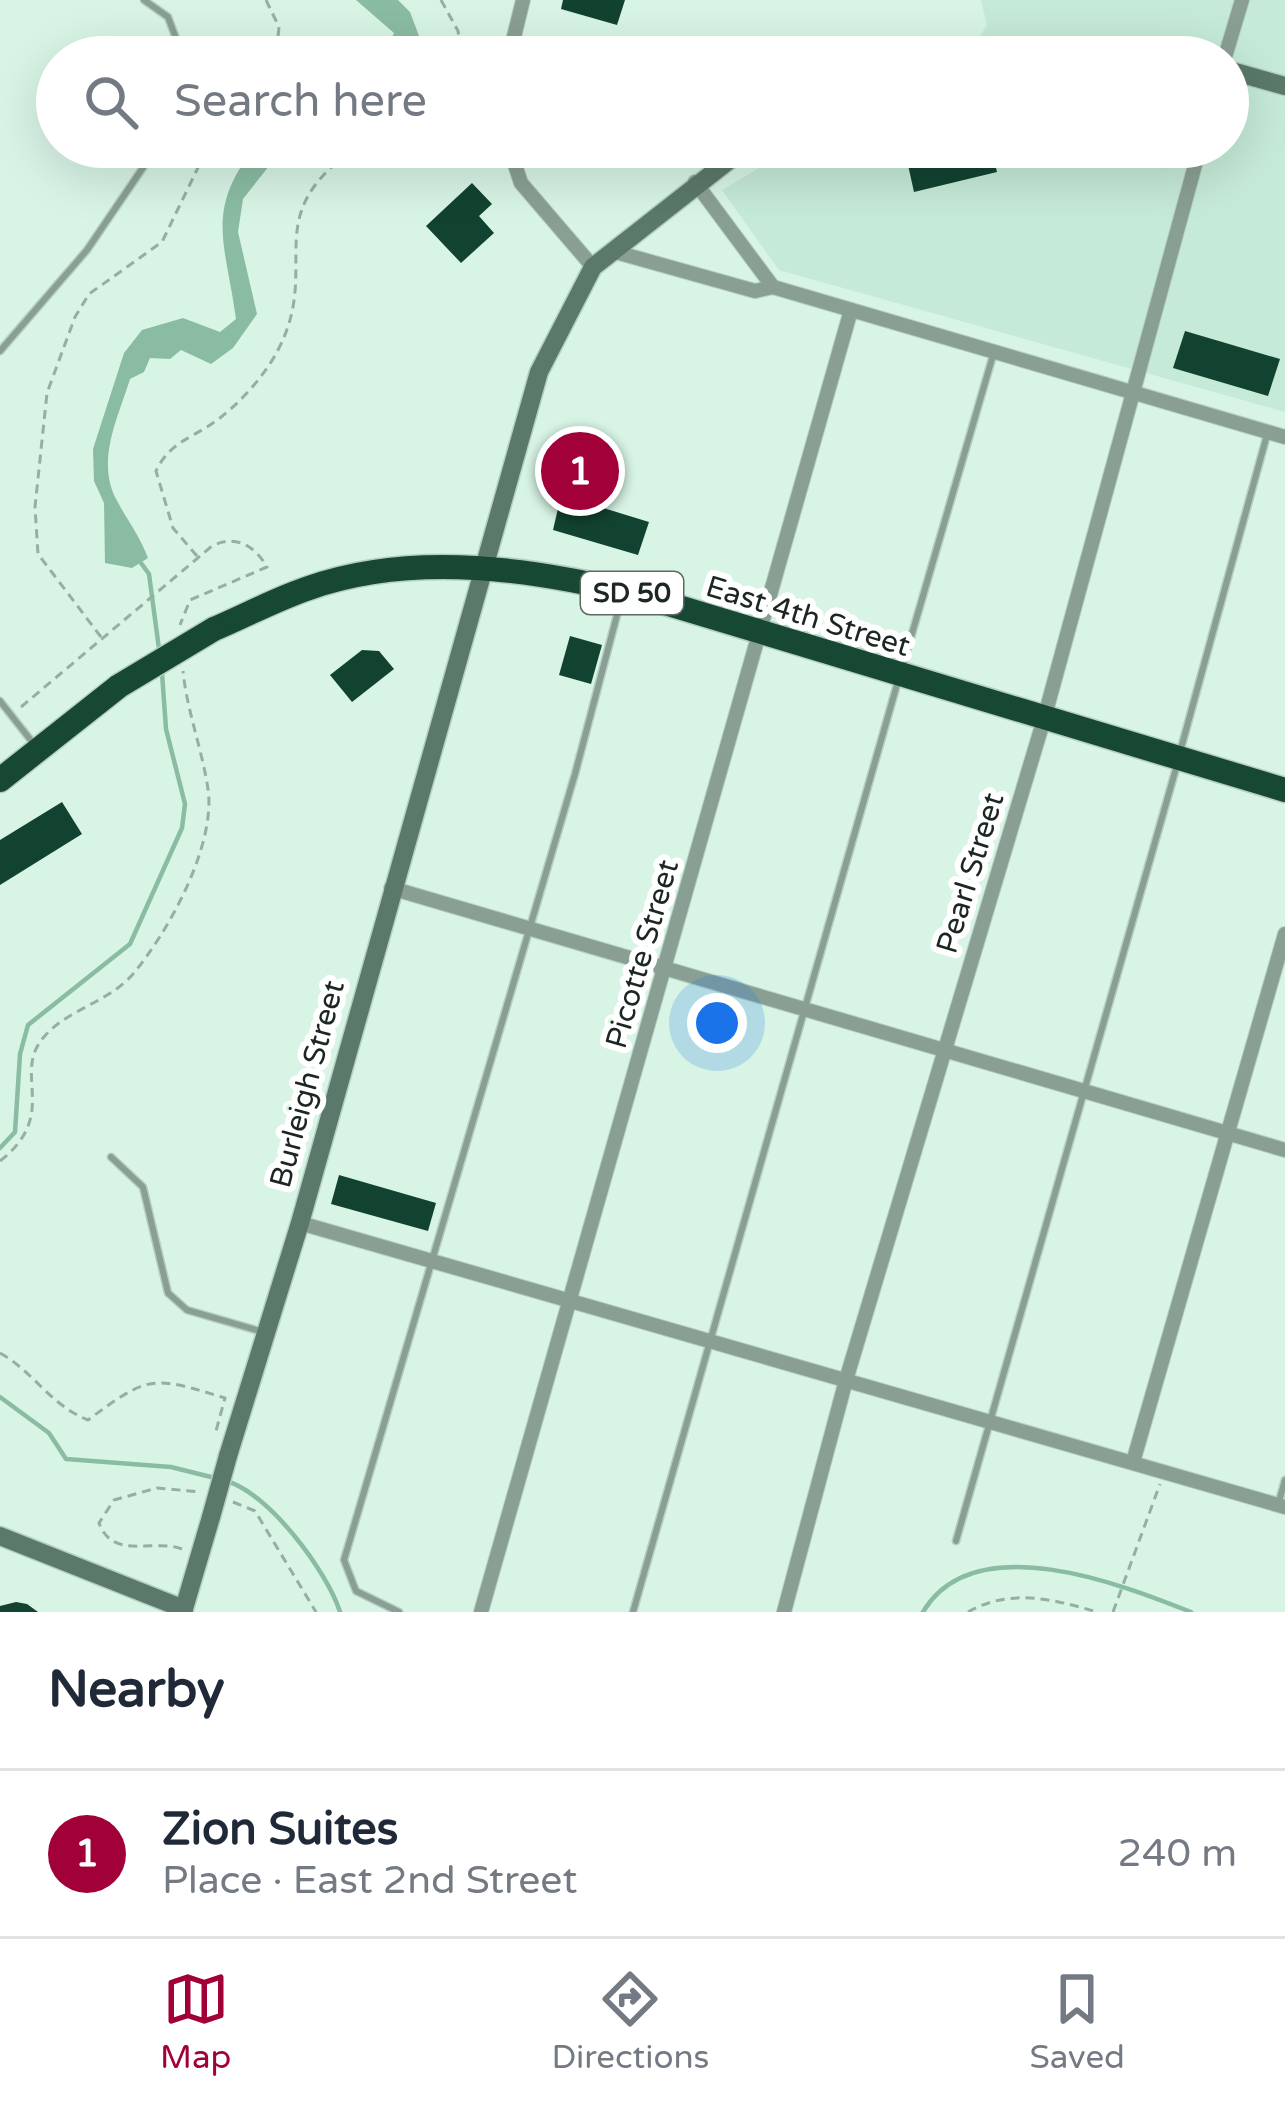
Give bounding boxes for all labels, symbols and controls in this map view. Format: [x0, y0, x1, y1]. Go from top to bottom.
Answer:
search box [36, 36, 1249, 168]
icon: search [78, 69, 144, 135]
text: Search here [174, 75, 427, 129]
pin: 1 [541, 426, 619, 516]
street label: East 4th Street [701, 568, 914, 665]
road number: SD 50 [581, 572, 683, 614]
street label: Pearl Street [929, 788, 1012, 958]
street label: Picotte Street [598, 855, 687, 1053]
street label: Burleigh Street [262, 976, 353, 1192]
your location [687, 993, 747, 1053]
text: Nearby [48, 1659, 225, 1721]
text: Zion Suites [162, 1803, 398, 1857]
text: 1 [75, 1830, 99, 1877]
text: 240 m [1118, 1830, 1237, 1877]
text: Place · East 2nd Street [162, 1857, 577, 1904]
tab: Map [160, 1966, 231, 2077]
tab: Directions [551, 1966, 709, 2077]
tab: Saved [1030, 1966, 1125, 2077]

